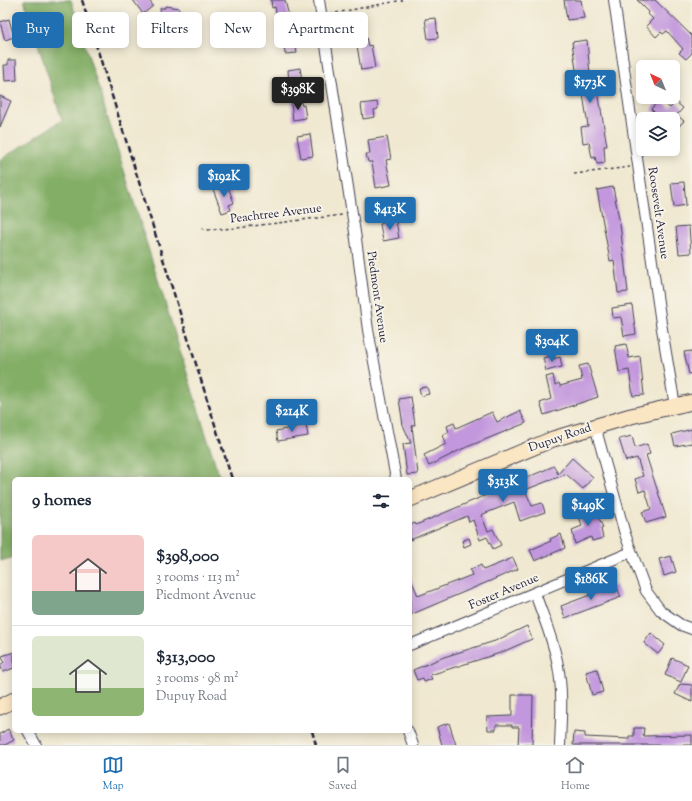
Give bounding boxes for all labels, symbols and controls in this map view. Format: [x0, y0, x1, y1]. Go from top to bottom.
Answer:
chip: Buy [12, 12, 64, 48]
chip: Rent [72, 12, 129, 48]
chip: Filters [137, 12, 202, 48]
chip: New [210, 12, 266, 48]
chip: Apartment [274, 12, 368, 48]
north arrow [636, 60, 680, 104]
map controls [636, 60, 680, 156]
pin: $173K [562, 70, 618, 104]
text: $173K [574, 74, 606, 92]
pin: $398K [270, 77, 326, 111]
text: $398K [281, 81, 315, 99]
button: layers [636, 112, 680, 156]
pin: $192K [196, 164, 252, 198]
street label: Roosevelt Avenue [643, 166, 673, 261]
text: $192K [207, 168, 241, 186]
pin: $413K [362, 197, 418, 231]
street label: Peachtree Avenue [229, 199, 323, 229]
text: $413K [374, 201, 406, 219]
street label: Piedmont Avenue [362, 250, 392, 344]
pin: $304K [524, 329, 580, 363]
text: $304K [535, 333, 569, 351]
pin: $214K [264, 399, 320, 433]
text: $214K [275, 403, 309, 421]
street label: Dupuy Road [526, 419, 594, 457]
pin: $313K [475, 469, 531, 503]
text: $313K [487, 473, 519, 491]
text: 9 homes [32, 489, 91, 513]
icon: filters [370, 490, 392, 512]
pin: $149K [560, 493, 616, 527]
text: $149K [571, 497, 605, 515]
text: $398,000 [156, 545, 219, 569]
icon: home [64, 551, 112, 599]
pin: $186K [563, 567, 619, 601]
text: 3 rooms · 113 m² [156, 569, 240, 587]
street label: Foster Avenue [466, 569, 542, 615]
text: $186K [574, 571, 608, 589]
text: Piedmont Avenue [156, 587, 256, 605]
text: $313,000 [156, 646, 215, 670]
icon: home [64, 652, 112, 700]
text: 3 rooms · 98 m² [156, 670, 239, 688]
text: Dupuy Road [156, 688, 227, 706]
tab: Map [102, 754, 124, 794]
tab: Saved [328, 754, 357, 794]
tab: Home [561, 754, 590, 794]

